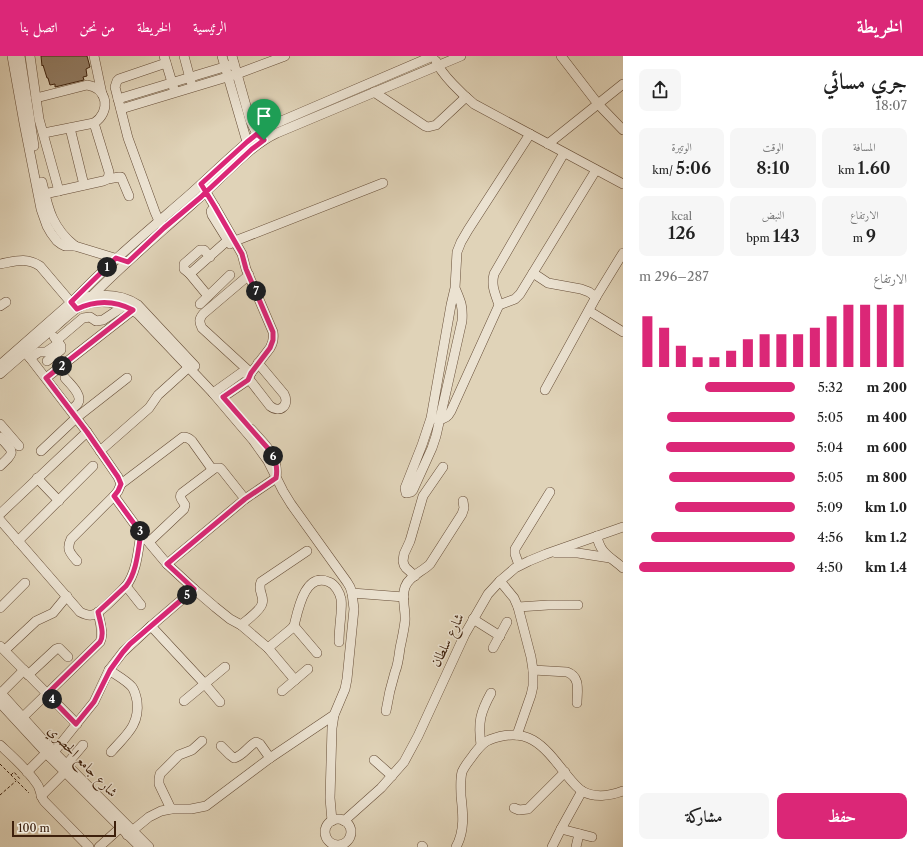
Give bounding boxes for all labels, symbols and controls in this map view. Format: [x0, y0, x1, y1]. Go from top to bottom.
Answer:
text: الخريطة [857, 15, 903, 38]
text: اتصل بنا [20, 18, 58, 36]
text: من نحن [80, 18, 115, 36]
text: الخريطة [137, 18, 171, 36]
text: الرئيسية [193, 18, 227, 36]
text: جري مسائي [823, 68, 907, 95]
button: share [639, 69, 681, 111]
text: 18:07 [876, 97, 907, 113]
pin [247, 99, 281, 140]
icon: arrive [253, 105, 275, 127]
text: الوتيرة [672, 140, 692, 154]
text: الوقت [762, 140, 784, 154]
text: المسافة [853, 140, 876, 154]
text: 5:06 [676, 158, 711, 178]
text: 8:10 [756, 158, 790, 178]
text: 1.60 [858, 158, 891, 178]
text: /km [652, 163, 676, 177]
text: km [838, 163, 858, 177]
text: النبض [762, 208, 784, 222]
text: الارتفاع [850, 208, 879, 222]
text: kcal [671, 209, 692, 223]
text: 126 [668, 223, 695, 243]
text: 143 [773, 226, 800, 246]
text: 9 [866, 226, 876, 246]
text: bpm [746, 231, 773, 245]
text: m [853, 231, 866, 245]
pin: 1 [97, 257, 117, 277]
text: 1 [105, 260, 109, 274]
text: 287–296 m [639, 268, 709, 284]
text: الارتفاع [873, 270, 907, 286]
pin: 7 [246, 281, 266, 301]
text: 7 [253, 284, 259, 298]
pin: 2 [52, 356, 72, 376]
text: 2 [59, 359, 65, 373]
text: 5:32 [818, 379, 843, 395]
text: 200 m [867, 379, 907, 395]
text: 5:05 [817, 409, 843, 425]
text: 400 m [867, 409, 907, 425]
text: 5:04 [817, 439, 843, 455]
text: 600 m [866, 439, 907, 455]
pin: 6 [263, 446, 283, 466]
text: 6 [270, 449, 276, 463]
text: 5:05 [817, 469, 843, 485]
text: 800 m [866, 469, 907, 485]
text: 5:09 [816, 499, 843, 515]
text: 1.0 km [865, 499, 907, 515]
pin: 3 [130, 521, 150, 541]
text: 3 [137, 524, 143, 538]
text: 4:56 [817, 529, 843, 545]
text: 1.2 km [865, 529, 907, 545]
text: 4:50 [817, 559, 843, 575]
text: 1.4 km [865, 559, 907, 575]
pin: 5 [177, 585, 197, 605]
text: 5 [184, 588, 190, 602]
street label: شارع سلطان [426, 610, 470, 671]
pin: 4 [42, 689, 62, 709]
text: 4 [49, 692, 55, 706]
street label: شارع جامع الحصري [41, 721, 122, 804]
button: مشاركة [639, 793, 769, 839]
button: حفظ [777, 793, 907, 839]
scale bar [12, 819, 116, 838]
text: 100 m [18, 821, 50, 835]

